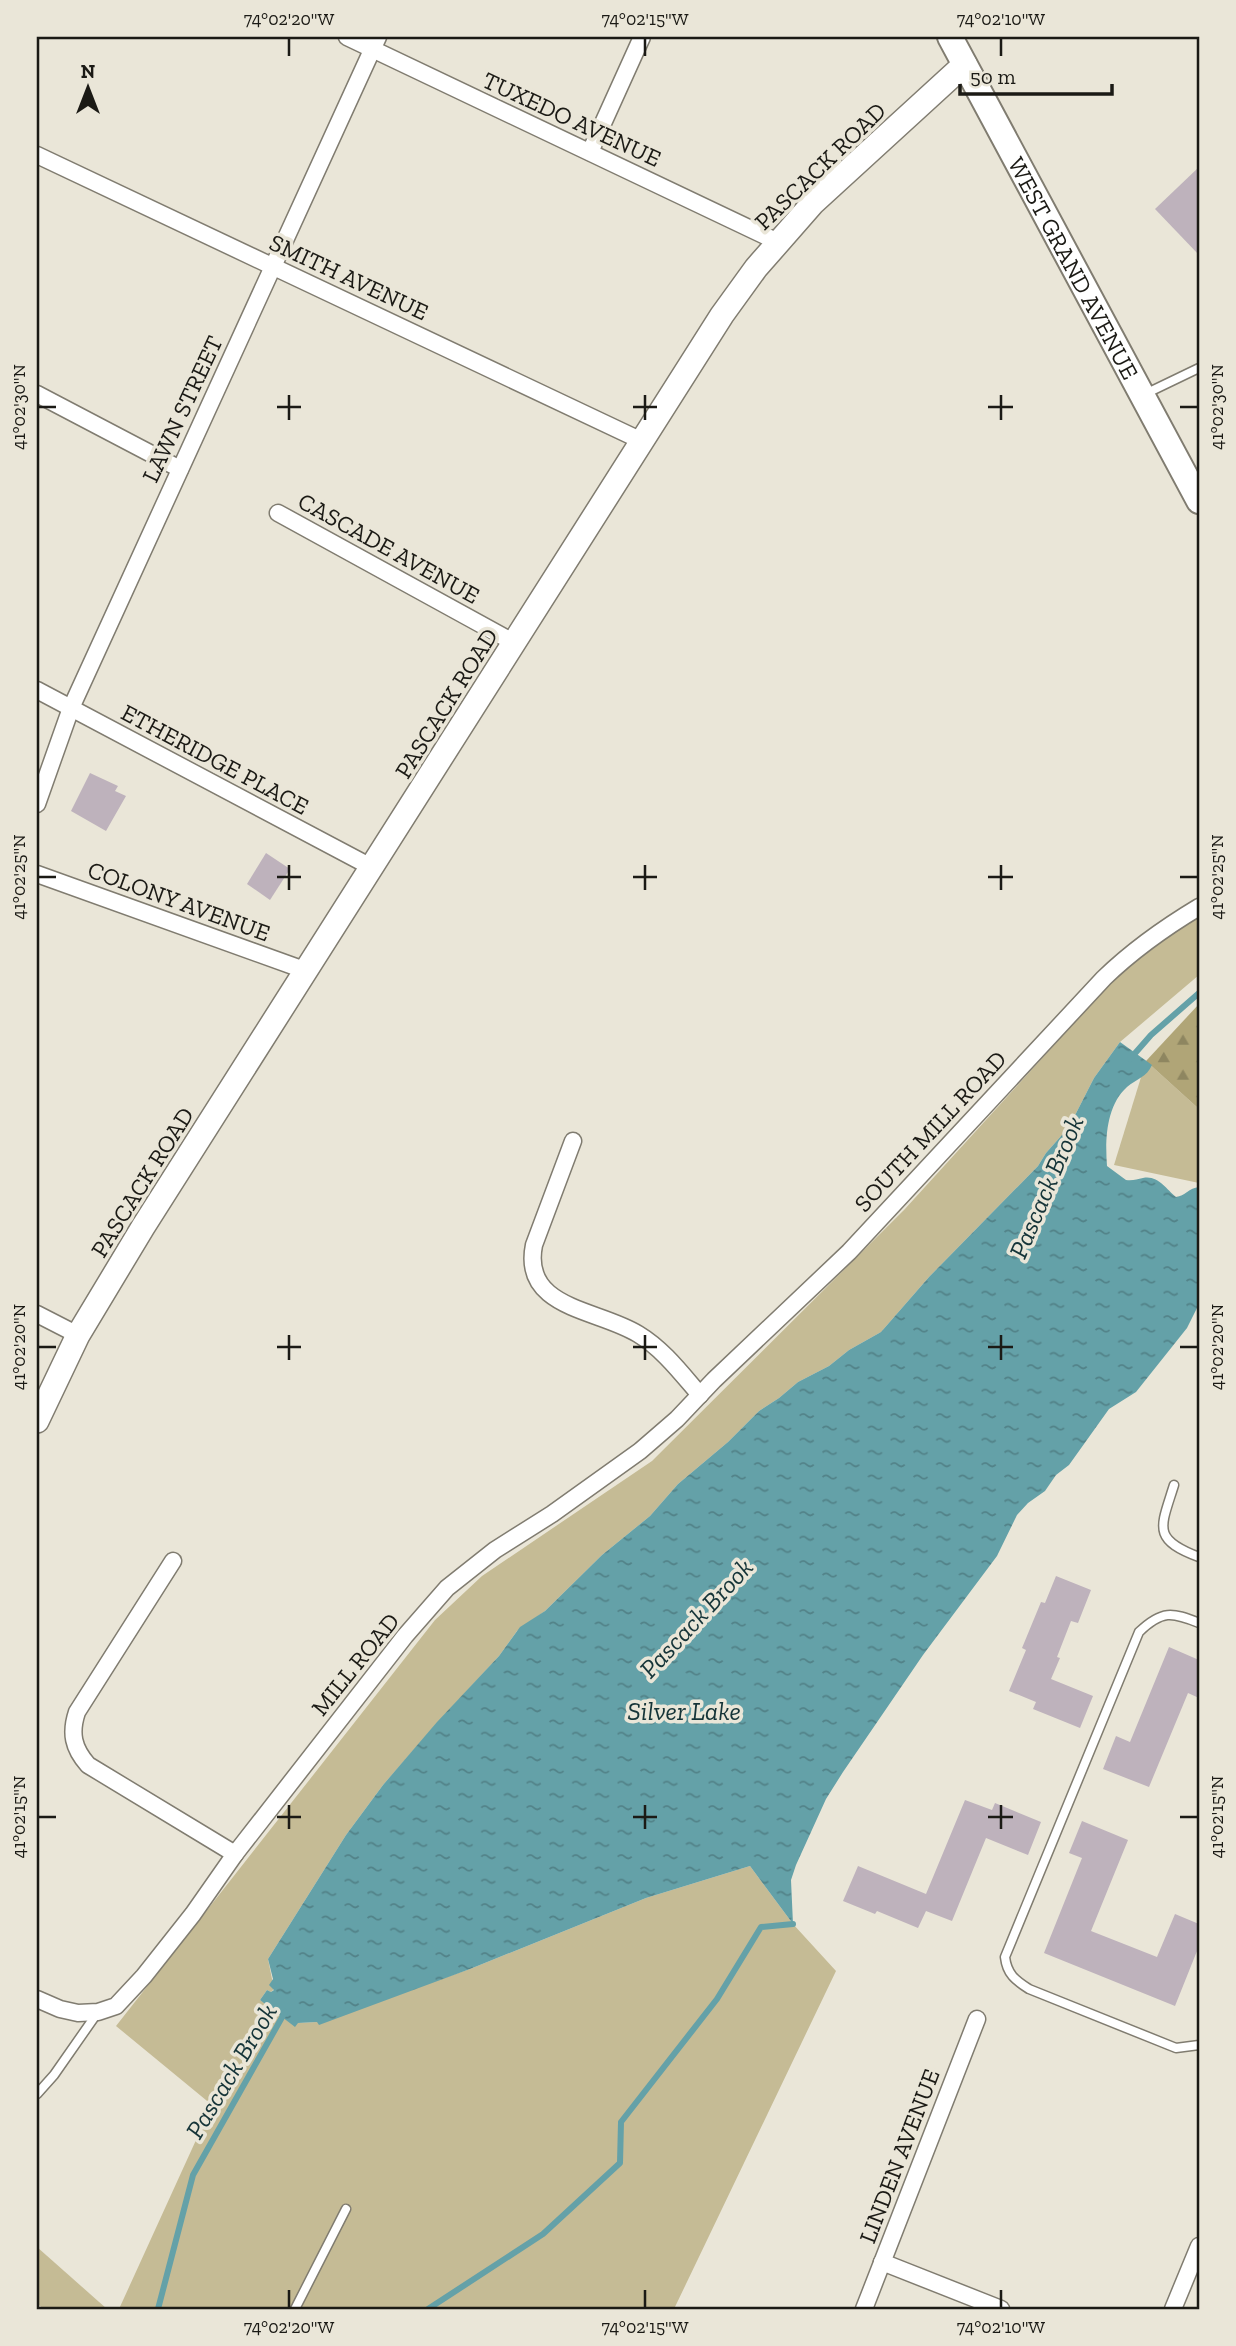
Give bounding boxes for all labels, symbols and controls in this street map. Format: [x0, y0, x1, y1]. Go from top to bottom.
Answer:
text: 74°02'20"W [244, 8, 335, 30]
text: 74°02'15"W [601, 8, 689, 30]
text: 74°02'10"W [957, 8, 1045, 30]
north arrow [52, 52, 122, 122]
scale bar [960, 52, 1112, 96]
text: N [81, 60, 95, 83]
text: 50 m [970, 64, 1016, 89]
street label: TUXEDO AVENUE [478, 65, 666, 173]
street label: PASCACK ROAD [748, 96, 892, 236]
street label: WEST GRAND AVENUE [1002, 152, 1145, 384]
street label: SMITH AVENUE [265, 228, 433, 326]
street label: LAWN STREET [135, 331, 229, 487]
text: 41°02'30"N [8, 364, 30, 450]
text: 41°02'30"N [1206, 364, 1228, 450]
street label: CASCADE AVENUE [293, 486, 485, 610]
street label: PASCACK ROAD [388, 623, 504, 783]
street label: ETHERIDGE PLACE [116, 697, 314, 821]
text: 41°02'25"N [8, 835, 30, 919]
text: 41°02'25"N [1206, 835, 1228, 919]
street label: COLONY AVENUE [84, 855, 274, 947]
street label: SOUTH MILL ROAD [848, 1044, 1012, 1218]
street label: PASCACK ROAD [84, 1102, 200, 1262]
water label: Pascack Brook [1002, 1111, 1090, 1263]
text: 41°02'20"N [8, 1304, 30, 1390]
text: 41°02'20"N [1206, 1304, 1228, 1390]
water label: Pascack Brook [633, 1552, 759, 1684]
street label: MILL ROAD [305, 1607, 405, 1721]
water label: Silver Lake [627, 1695, 741, 1727]
text: 41°02'15"N [8, 1776, 30, 1858]
text: 41°02'15"N [1206, 1776, 1228, 1858]
water label: Pascack Brook [178, 1998, 284, 2144]
street label: LINDEN AVENUE [852, 2065, 946, 2247]
text: 74°02'20"W [244, 2316, 335, 2338]
text: 74°02'15"W [601, 2316, 689, 2338]
text: 74°02'10"W [957, 2316, 1045, 2338]

